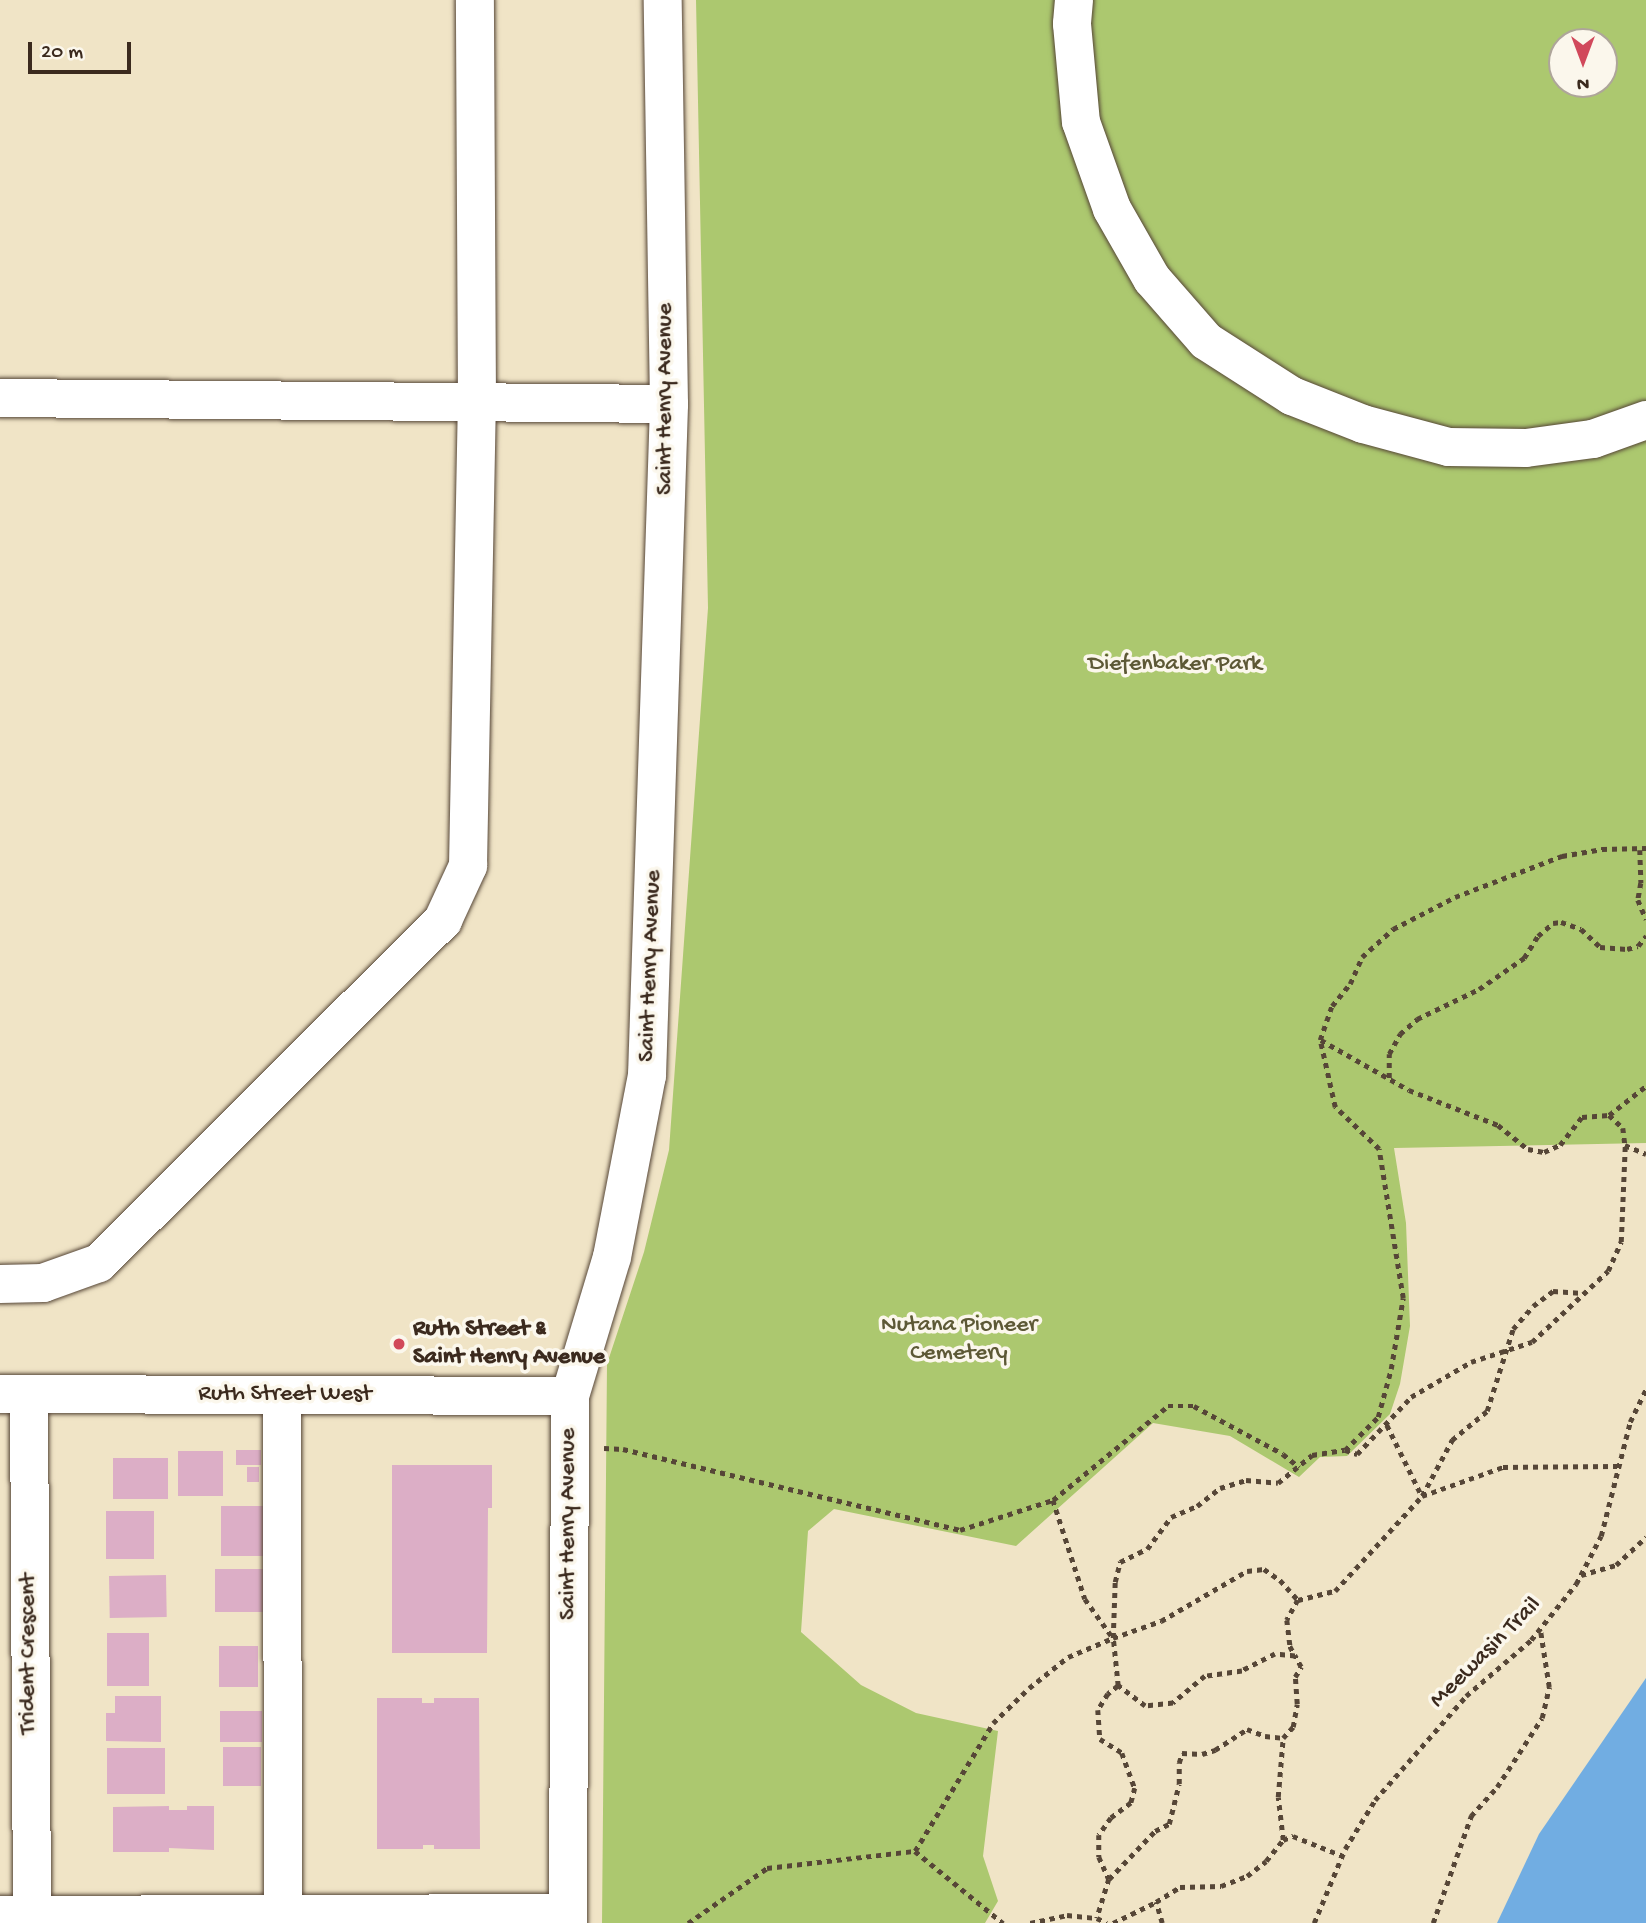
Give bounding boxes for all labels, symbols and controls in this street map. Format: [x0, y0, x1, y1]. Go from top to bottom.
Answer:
scale bar [32, 28, 135, 72]
north arrow [1548, 28, 1618, 98]
text: 20 m [41, 41, 83, 66]
text: N [1577, 71, 1589, 94]
street label: Saint Henry Avenue [652, 303, 680, 495]
park label: Diefenbaker Park [1088, 651, 1262, 679]
street label: Saint Henry Avenue [633, 869, 669, 1063]
park label: Nutana Pioneer Cemetery [881, 1312, 1037, 1368]
place label: Ruth Street & Saint Henry Avenue [413, 1316, 605, 1372]
marker: Ruth Street & Saint Henry Avenue [391, 1336, 407, 1352]
street label: Ruth Street West [198, 1381, 372, 1409]
street label: Saint Henry Avenue [555, 1428, 583, 1620]
street label: Trident Crescent [15, 1574, 43, 1734]
street label: Meewasin Trail [1424, 1591, 1548, 1715]

